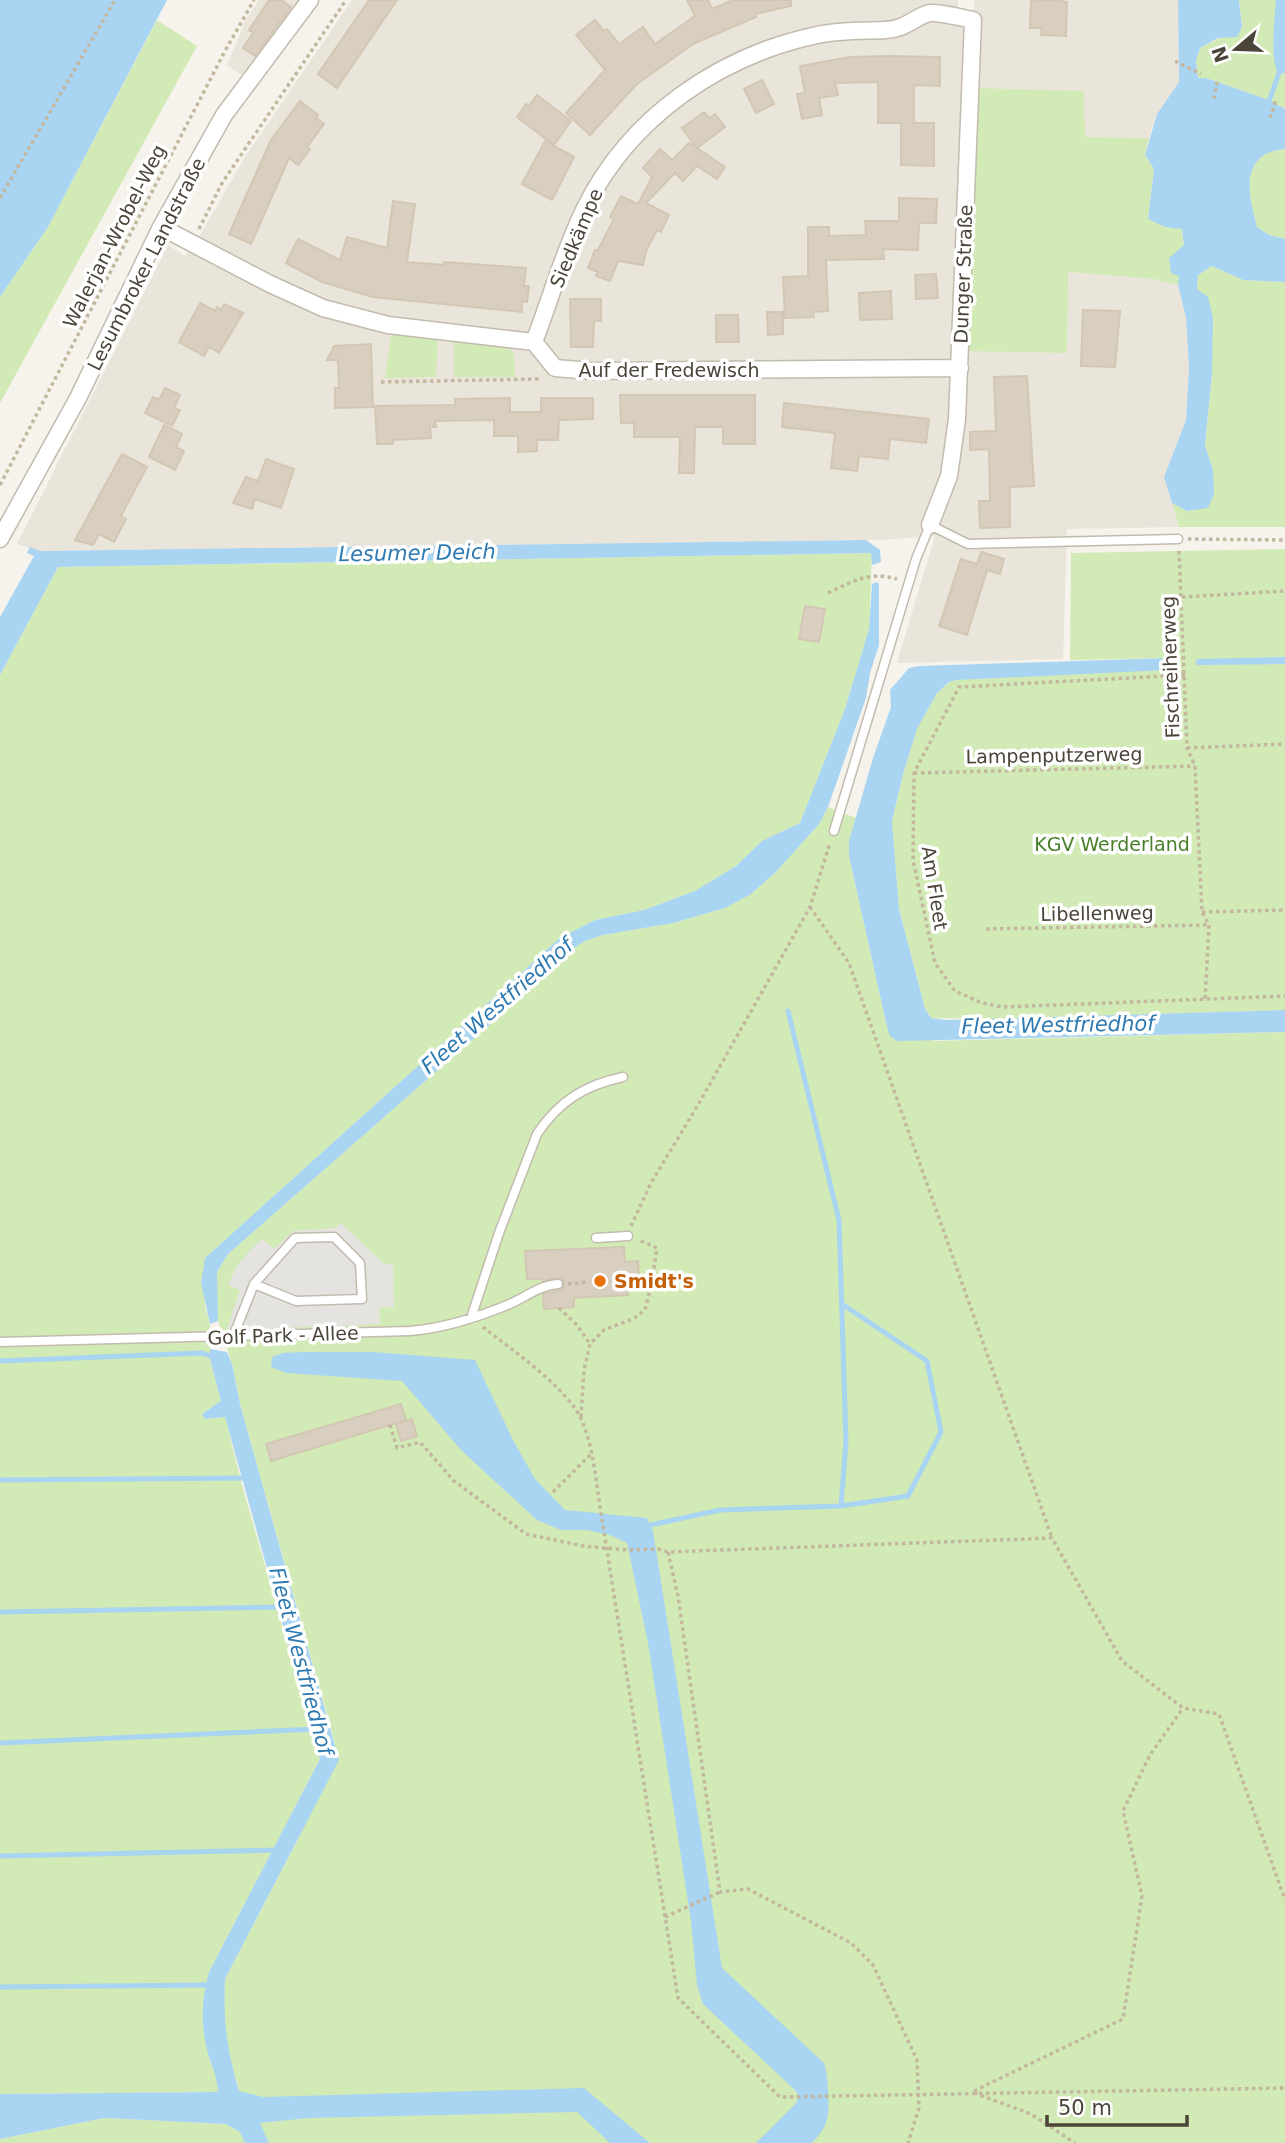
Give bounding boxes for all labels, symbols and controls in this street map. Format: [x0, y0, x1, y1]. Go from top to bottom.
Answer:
north arrow [1201, 14, 1271, 84]
text: N [1207, 43, 1233, 66]
street label: Walerjan-Wrobel-Weg [58, 141, 170, 331]
street label: Lesumbroker Landstraße [83, 154, 209, 374]
street label: Siedkämpe [545, 185, 607, 291]
street label: Dunger Straße [950, 204, 976, 344]
street label: Auf der Fredewisch [579, 359, 759, 381]
water label: Lesumer Deich [338, 540, 496, 566]
street label: Fischreiherweg [1157, 595, 1183, 739]
street label: Lampenputzerweg [965, 742, 1143, 768]
park label: KGV Werderland [1034, 833, 1190, 855]
street label: Am Fleet [918, 845, 952, 931]
street label: Libellenweg [1040, 901, 1154, 925]
water label: Fleet Westfriedhof [416, 931, 580, 1078]
water label: Fleet Westfriedhof [961, 1011, 1158, 1039]
place label: Smidt's [614, 1270, 694, 1292]
marker: Smidt's [592, 1273, 608, 1289]
street label: Golf Park - Allee [207, 1321, 359, 1349]
water label: Fleet Westfriedhof [264, 1565, 339, 1761]
scale bar [1047, 2084, 1187, 2128]
text: 50 m [1058, 2096, 1112, 2120]

